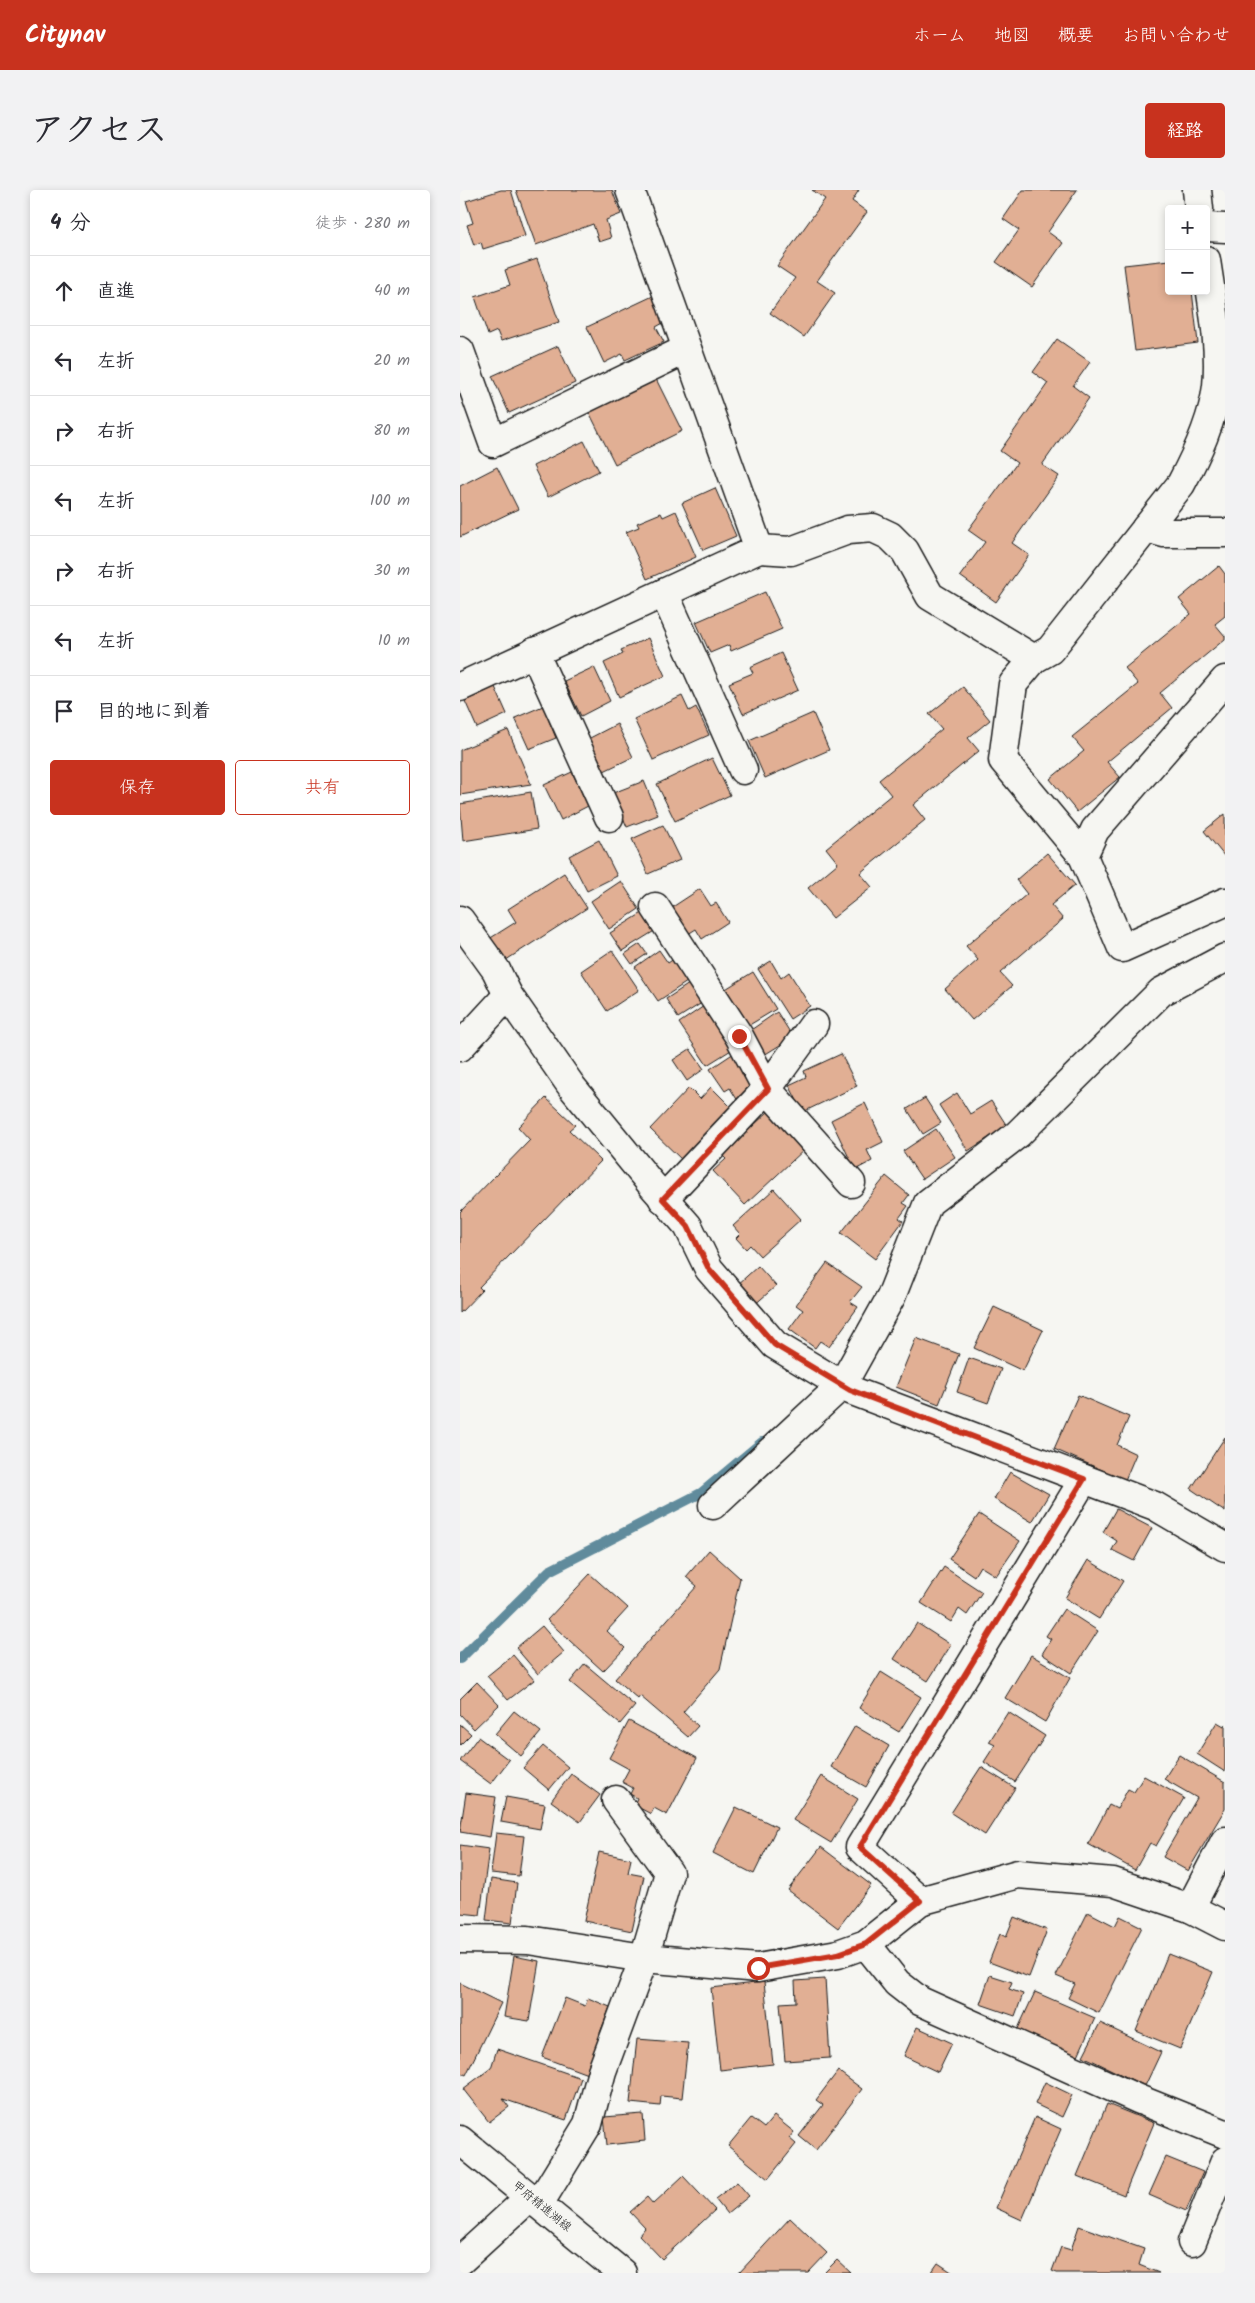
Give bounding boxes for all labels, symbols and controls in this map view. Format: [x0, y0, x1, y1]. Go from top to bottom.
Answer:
text: Citynav [25, 16, 105, 55]
text: ホーム [913, 22, 966, 51]
text: 地図 [994, 22, 1030, 51]
text: 概要 [1058, 22, 1094, 51]
text: お問い合わせ [1122, 22, 1230, 51]
button: 経路 [1145, 103, 1225, 158]
text: アクセス [30, 104, 168, 160]
map controls [1165, 205, 1210, 295]
button: + [1165, 205, 1210, 250]
text: 4 分 [50, 207, 91, 240]
text: 徒歩 · 280 m [315, 211, 410, 236]
button: − [1165, 250, 1210, 295]
icon: ahead [50, 277, 78, 305]
text: 直進 [97, 277, 135, 307]
text: 40 m [374, 278, 410, 303]
icon: left [50, 347, 78, 375]
text: 左折 [97, 347, 135, 377]
text: 20 m [374, 348, 410, 373]
icon: right [50, 417, 78, 445]
text: 右折 [97, 417, 135, 447]
text: 80 m [373, 418, 410, 443]
icon: left [50, 487, 78, 515]
text: 左折 [97, 487, 135, 517]
text: 100 m [370, 488, 410, 513]
icon: right [50, 557, 78, 585]
text: 右折 [97, 557, 135, 587]
text: 30 m [374, 558, 410, 583]
icon: left [50, 627, 78, 655]
text: 左折 [97, 627, 135, 657]
text: 10 m [378, 628, 410, 653]
icon: arrive [50, 697, 78, 725]
text: 目的地に到着 [97, 697, 211, 727]
button: 保存 [50, 760, 225, 815]
button: 共有 [235, 760, 410, 815]
route end [728, 1025, 751, 1048]
route start [747, 1957, 770, 1980]
street label: 甲府精進湖線 [508, 2176, 576, 2236]

